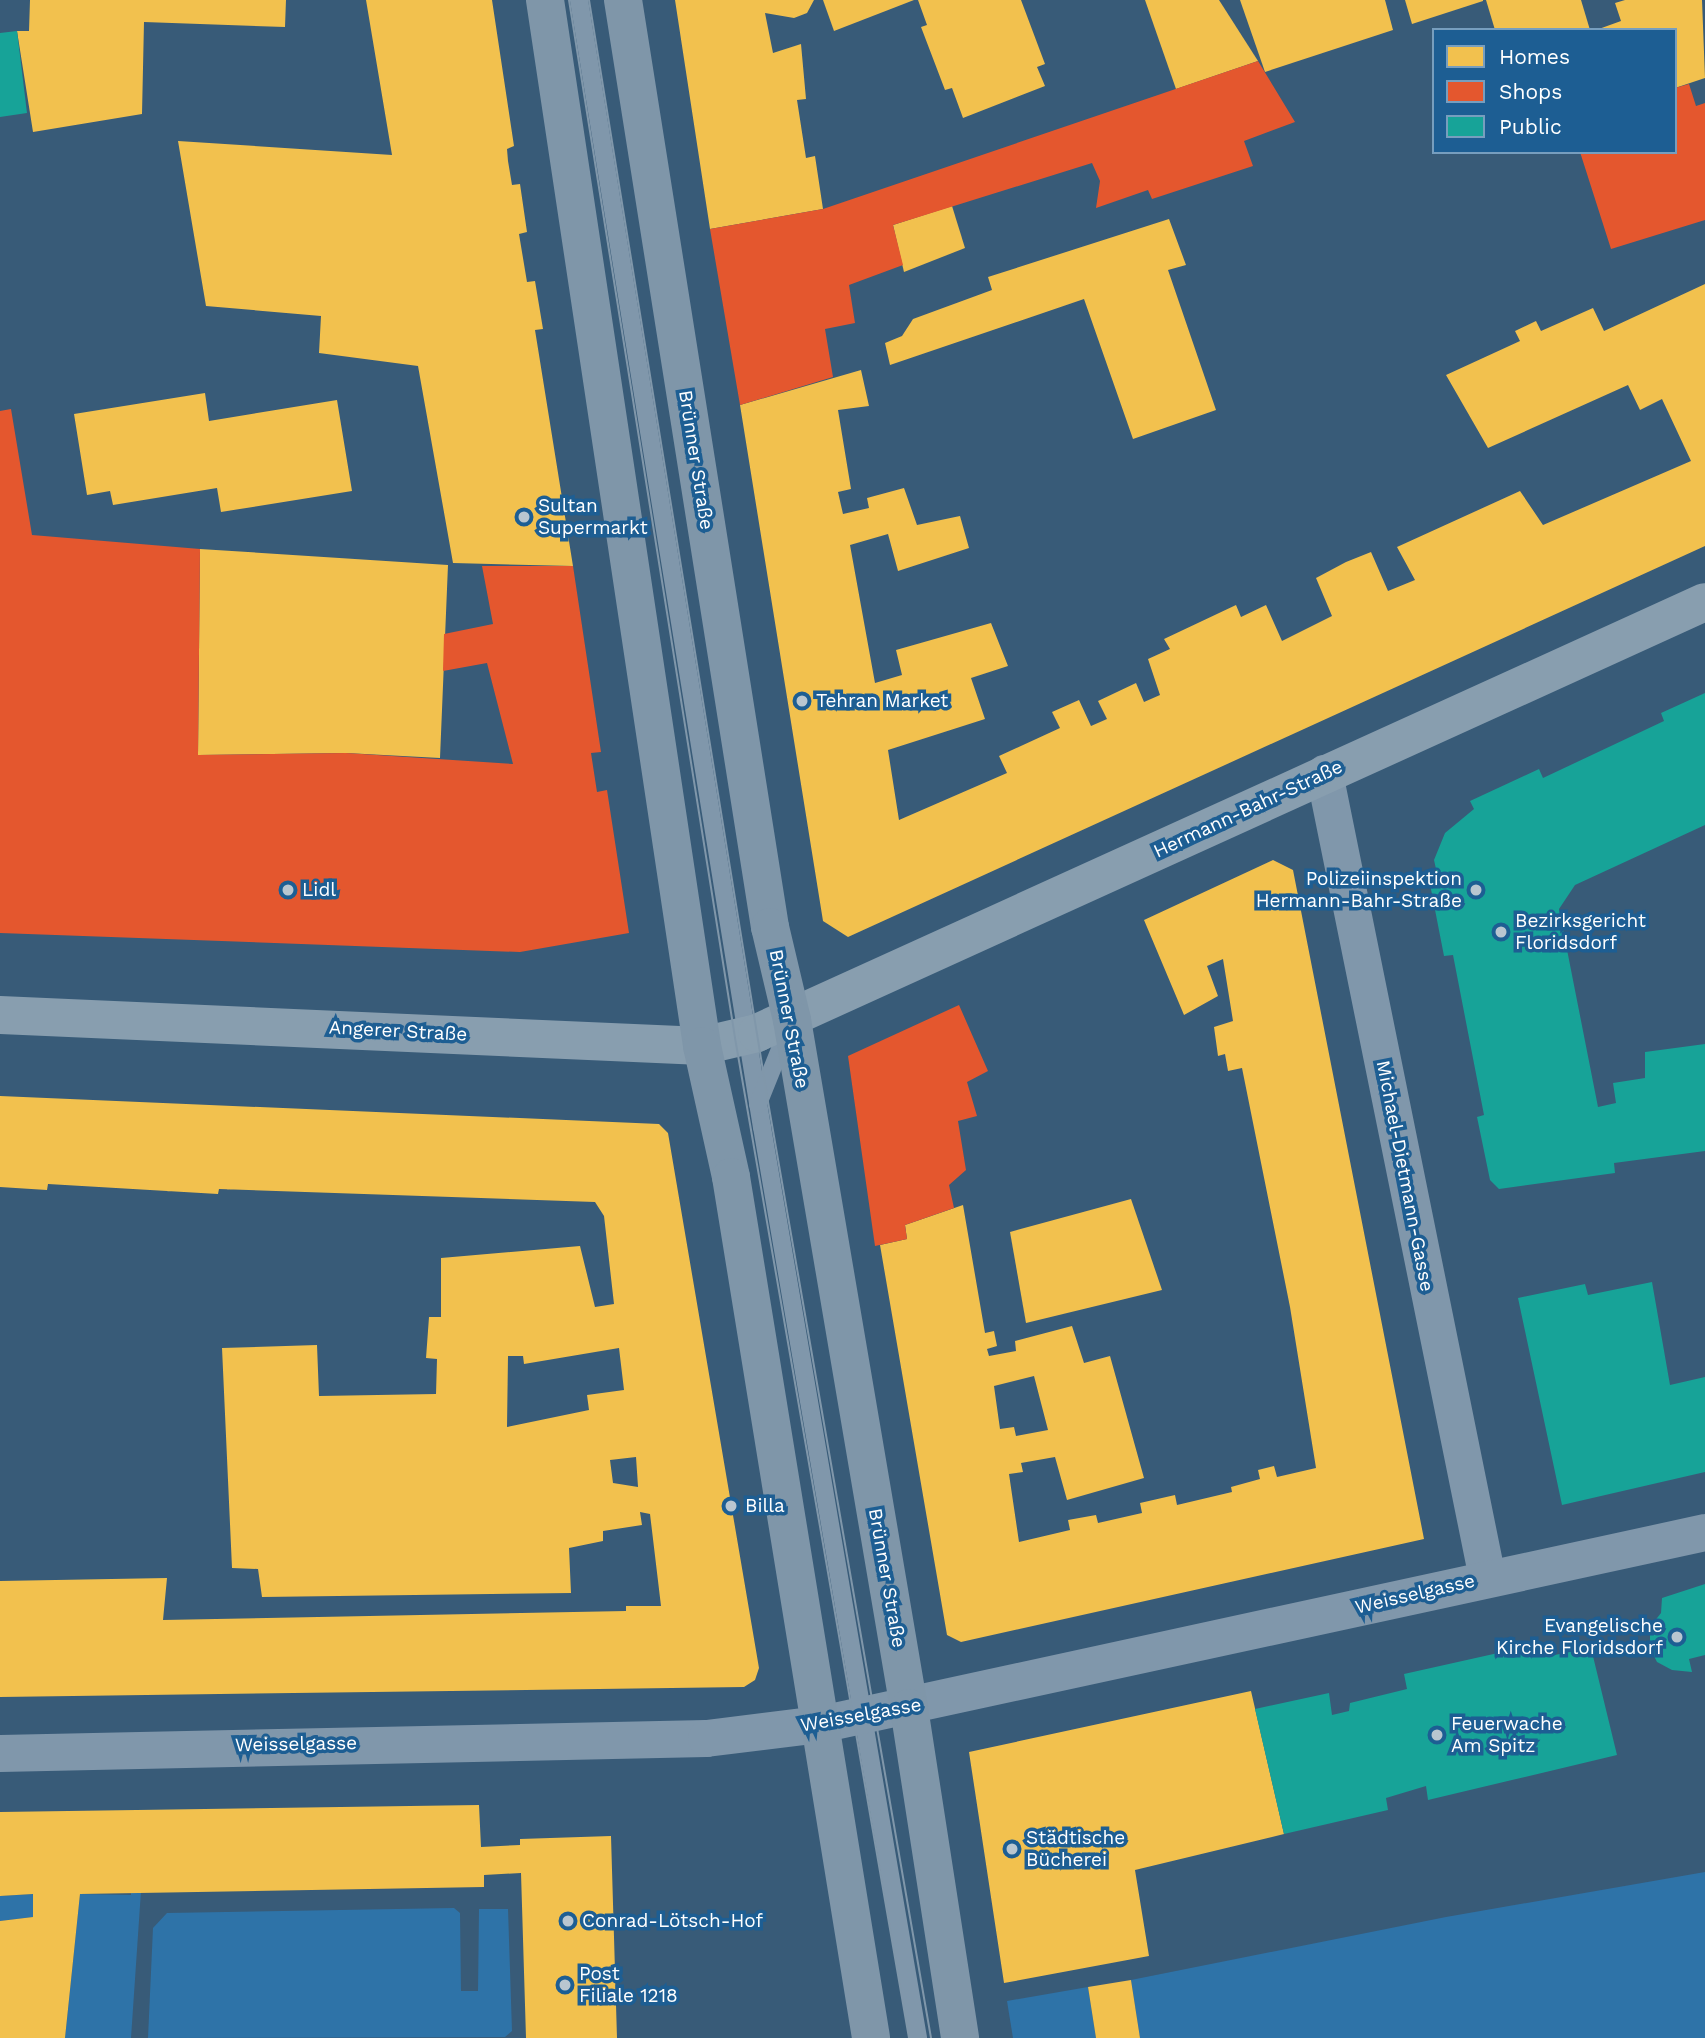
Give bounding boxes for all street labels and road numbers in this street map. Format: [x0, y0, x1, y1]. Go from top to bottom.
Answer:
street label: Brünner Straße [674, 388, 718, 532]
street label: Hermann-Bahr-Straße [1150, 755, 1346, 863]
street label: Brünner Straße [764, 947, 814, 1091]
street label: Angerer Straße [328, 1016, 468, 1046]
street label: Michael-Dietmann-Gasse [1371, 1058, 1439, 1294]
street label: Brünner Straße [863, 1506, 911, 1650]
street label: Weisselgasse [1353, 1569, 1477, 1619]
street label: Weisselgasse [799, 1693, 923, 1737]
street label: Weisselgasse [235, 1732, 357, 1756]

